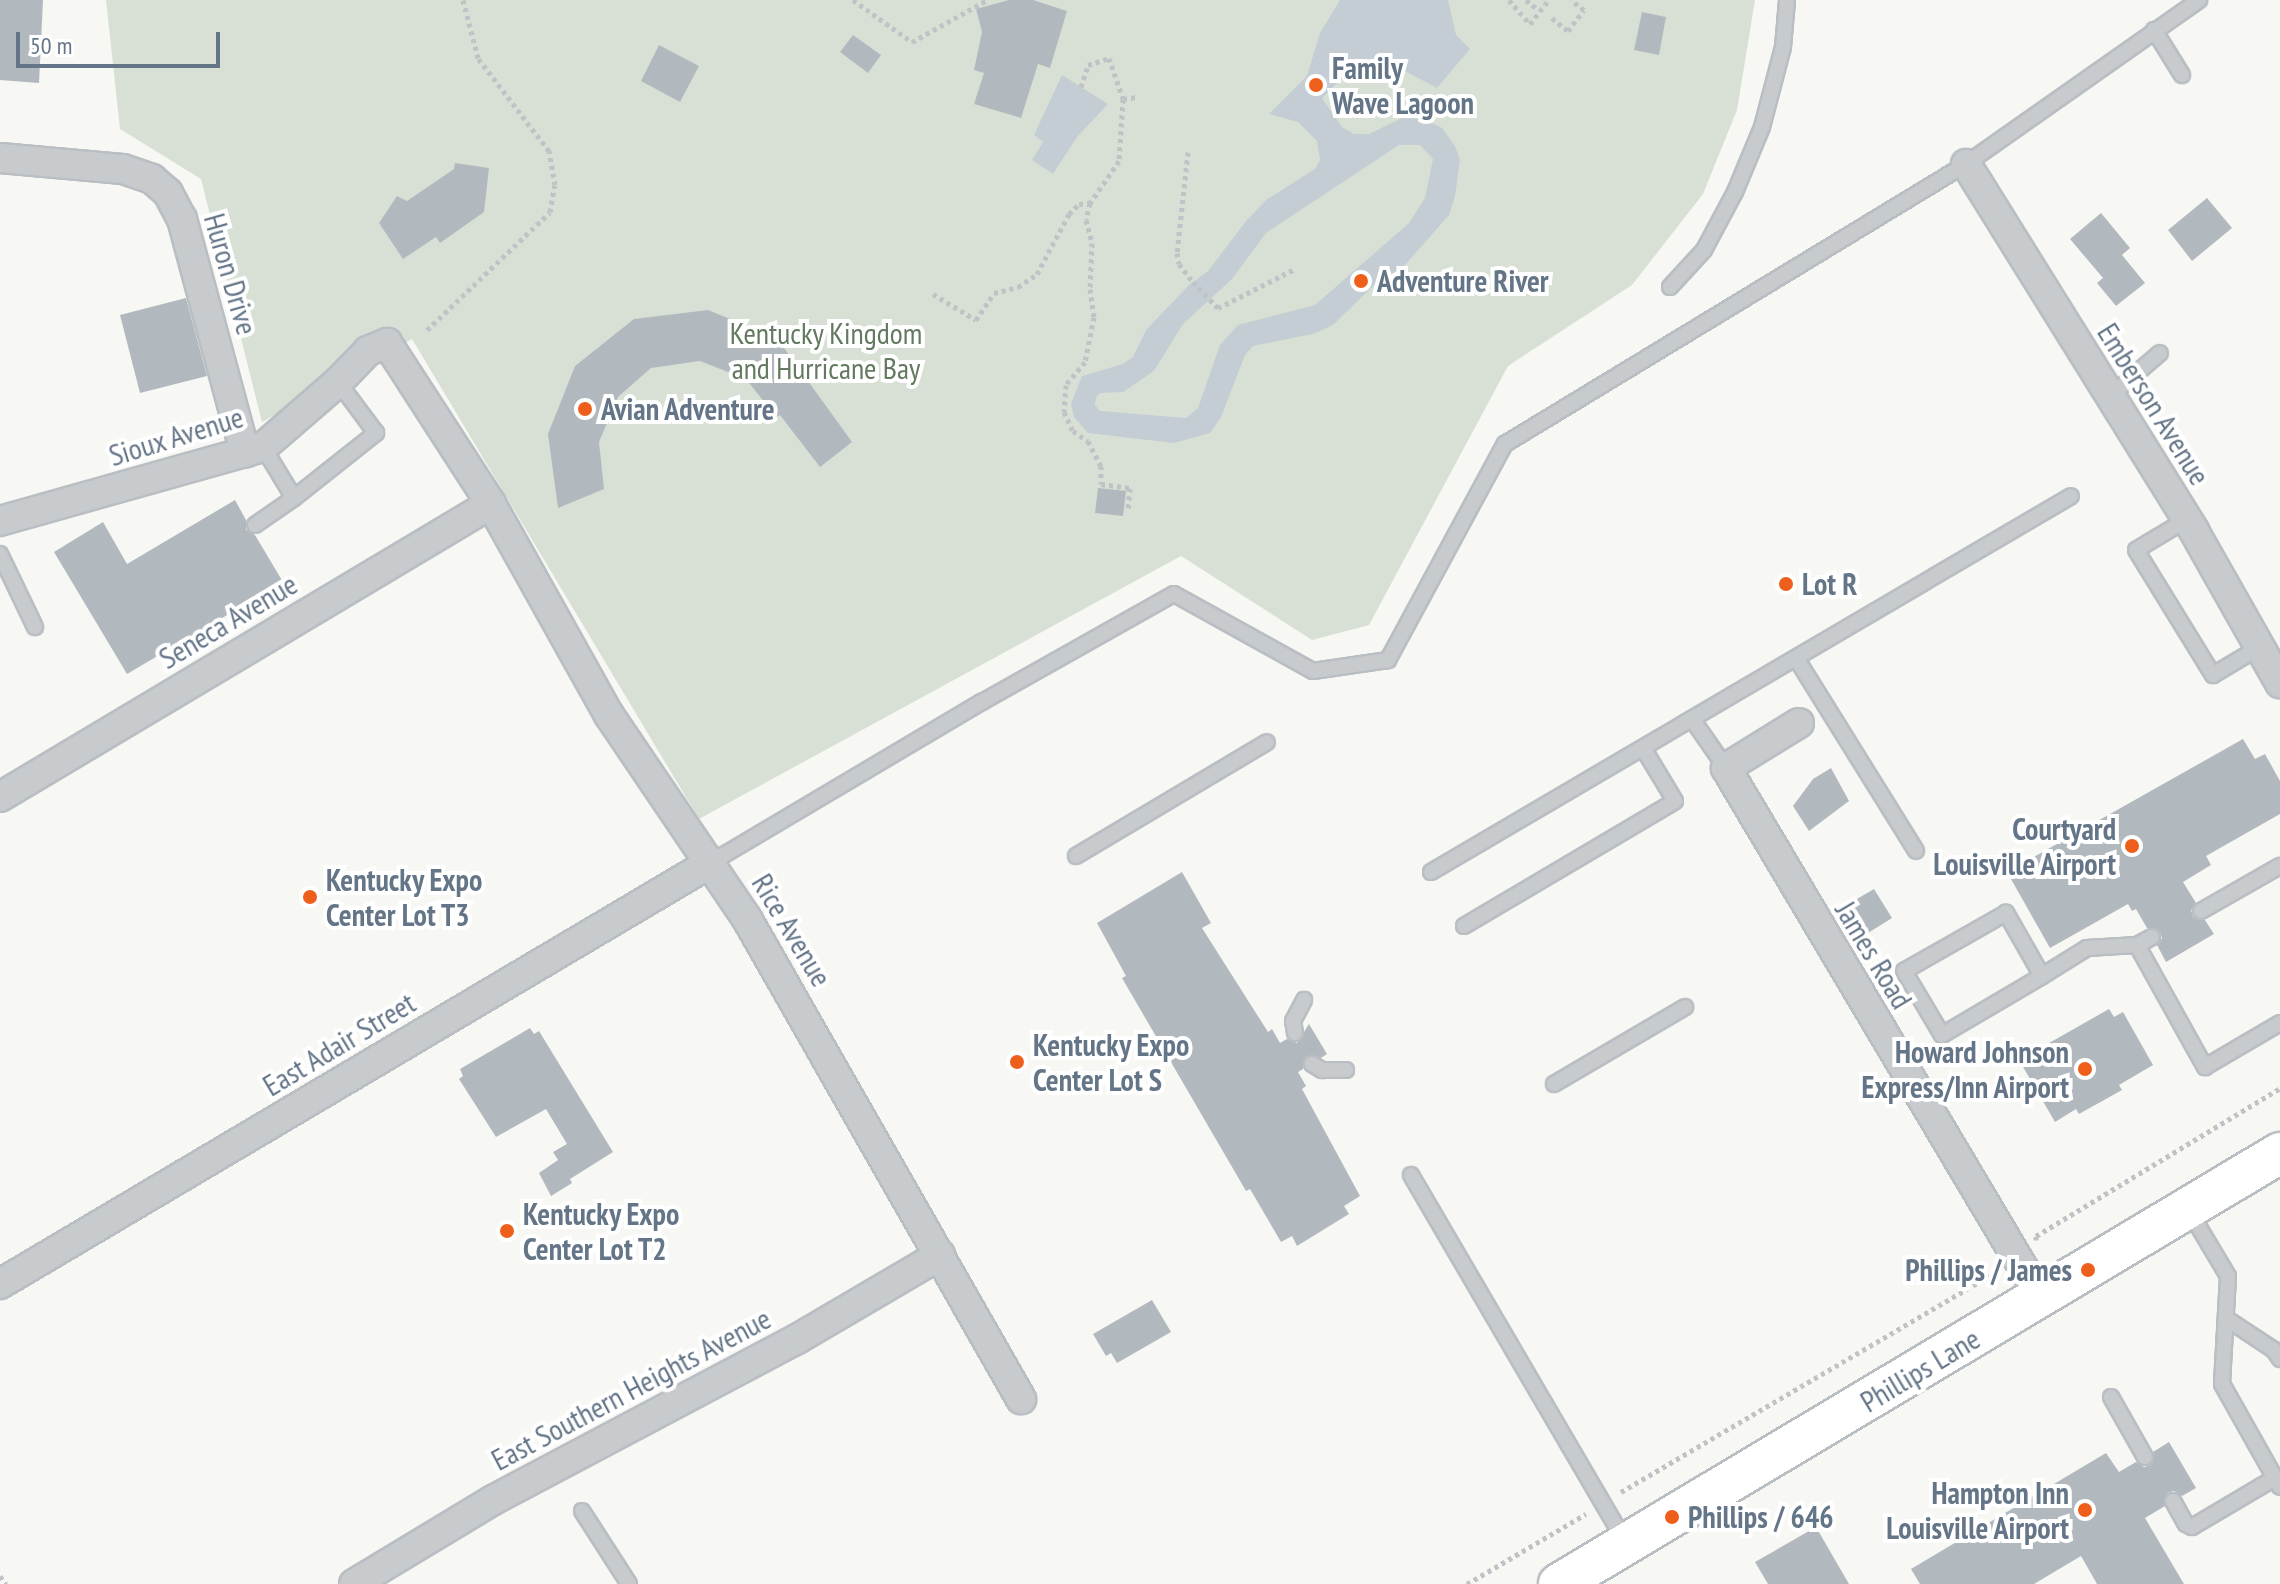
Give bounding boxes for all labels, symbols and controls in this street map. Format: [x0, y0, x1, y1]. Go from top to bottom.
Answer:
scale bar [20, 16, 224, 66]
text: 50 m [30, 30, 72, 61]
place label: Family Wave Lagoon [1332, 50, 1474, 120]
marker: Family Wave Lagoon [1307, 76, 1325, 94]
street label: Huron Drive [197, 209, 265, 339]
place label: Adventure River [1377, 263, 1549, 299]
marker: Adventure River [1352, 272, 1370, 290]
park label: Kentucky Kingdom and Hurricane Bay [729, 315, 923, 386]
street label: Emberson Avenue [2090, 316, 2218, 492]
place label: Avian Adventure [601, 391, 776, 427]
street label: Sioux Avenue [104, 398, 248, 474]
marker: Avian Adventure [576, 400, 594, 418]
street label: Seneca Avenue [152, 566, 304, 676]
place label: Lot R [1802, 566, 1857, 602]
marker: Lot R [1777, 575, 1795, 593]
place label: Courtyard Louisville Airport [1932, 811, 2116, 882]
marker: Courtyard Louisville Airport [2123, 837, 2141, 855]
place label: Kentucky Expo Center Lot T3 [326, 862, 483, 932]
street label: Rice Avenue [744, 867, 840, 993]
marker: Kentucky Expo Center Lot T3 [301, 888, 319, 906]
street label: James Road [1828, 895, 1920, 1015]
street label: East Adair Street [256, 984, 422, 1104]
place label: Kentucky Expo Center Lot S [1033, 1027, 1190, 1098]
place label: Howard Johnson Express/Inn Airport [1861, 1034, 2069, 1104]
marker: Kentucky Expo Center Lot S [1008, 1053, 1026, 1071]
marker: Howard Johnson Express/Inn Airport [2076, 1060, 2094, 1078]
place label: Kentucky Expo Center Lot T2 [523, 1196, 680, 1266]
marker: Kentucky Expo Center Lot T2 [498, 1222, 516, 1240]
place label: Phillips / James [1905, 1252, 2072, 1288]
marker: Phillips / James [2079, 1261, 2097, 1279]
street label: East Southern Heights Avenue [485, 1300, 777, 1478]
street label: Phillips Lane [1854, 1320, 1986, 1420]
place label: Hampton Inn Louisville Airport [1885, 1475, 2069, 1546]
place label: Phillips / 646 [1688, 1499, 1834, 1535]
marker: Hampton Inn Louisville Airport [2076, 1501, 2094, 1519]
marker: Phillips / 646 [1663, 1508, 1681, 1526]

